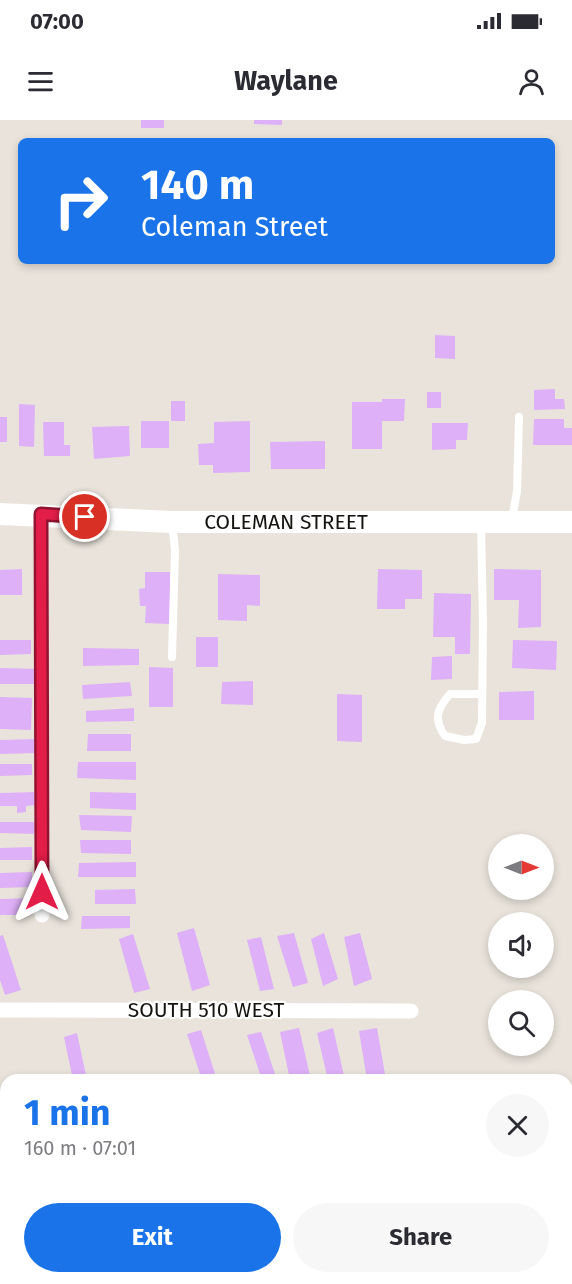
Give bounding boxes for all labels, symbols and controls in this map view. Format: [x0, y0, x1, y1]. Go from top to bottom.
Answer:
text: 07:00 [30, 8, 84, 35]
icon: menu [24, 65, 57, 98]
text: Waylane [234, 65, 338, 97]
icon: person [515, 65, 548, 98]
text: 140 m [141, 160, 254, 210]
icon: right [42, 162, 120, 240]
text: Coleman Street [141, 211, 328, 243]
pin [59, 491, 110, 542]
icon: arrive [68, 500, 101, 533]
street label: COLEMAN STREET [204, 509, 368, 535]
north arrow [488, 834, 554, 900]
map controls [488, 834, 554, 1056]
position arrow [10, 860, 74, 924]
button: sound [488, 912, 554, 978]
button: search [488, 990, 554, 1056]
street label: SOUTH 510 WEST [128, 997, 284, 1023]
text: 1 min [24, 1091, 111, 1135]
button: close [486, 1094, 549, 1157]
text: 160 m · 07:01 [24, 1136, 136, 1160]
button: Exit [24, 1203, 281, 1272]
button: Share [293, 1203, 549, 1272]

